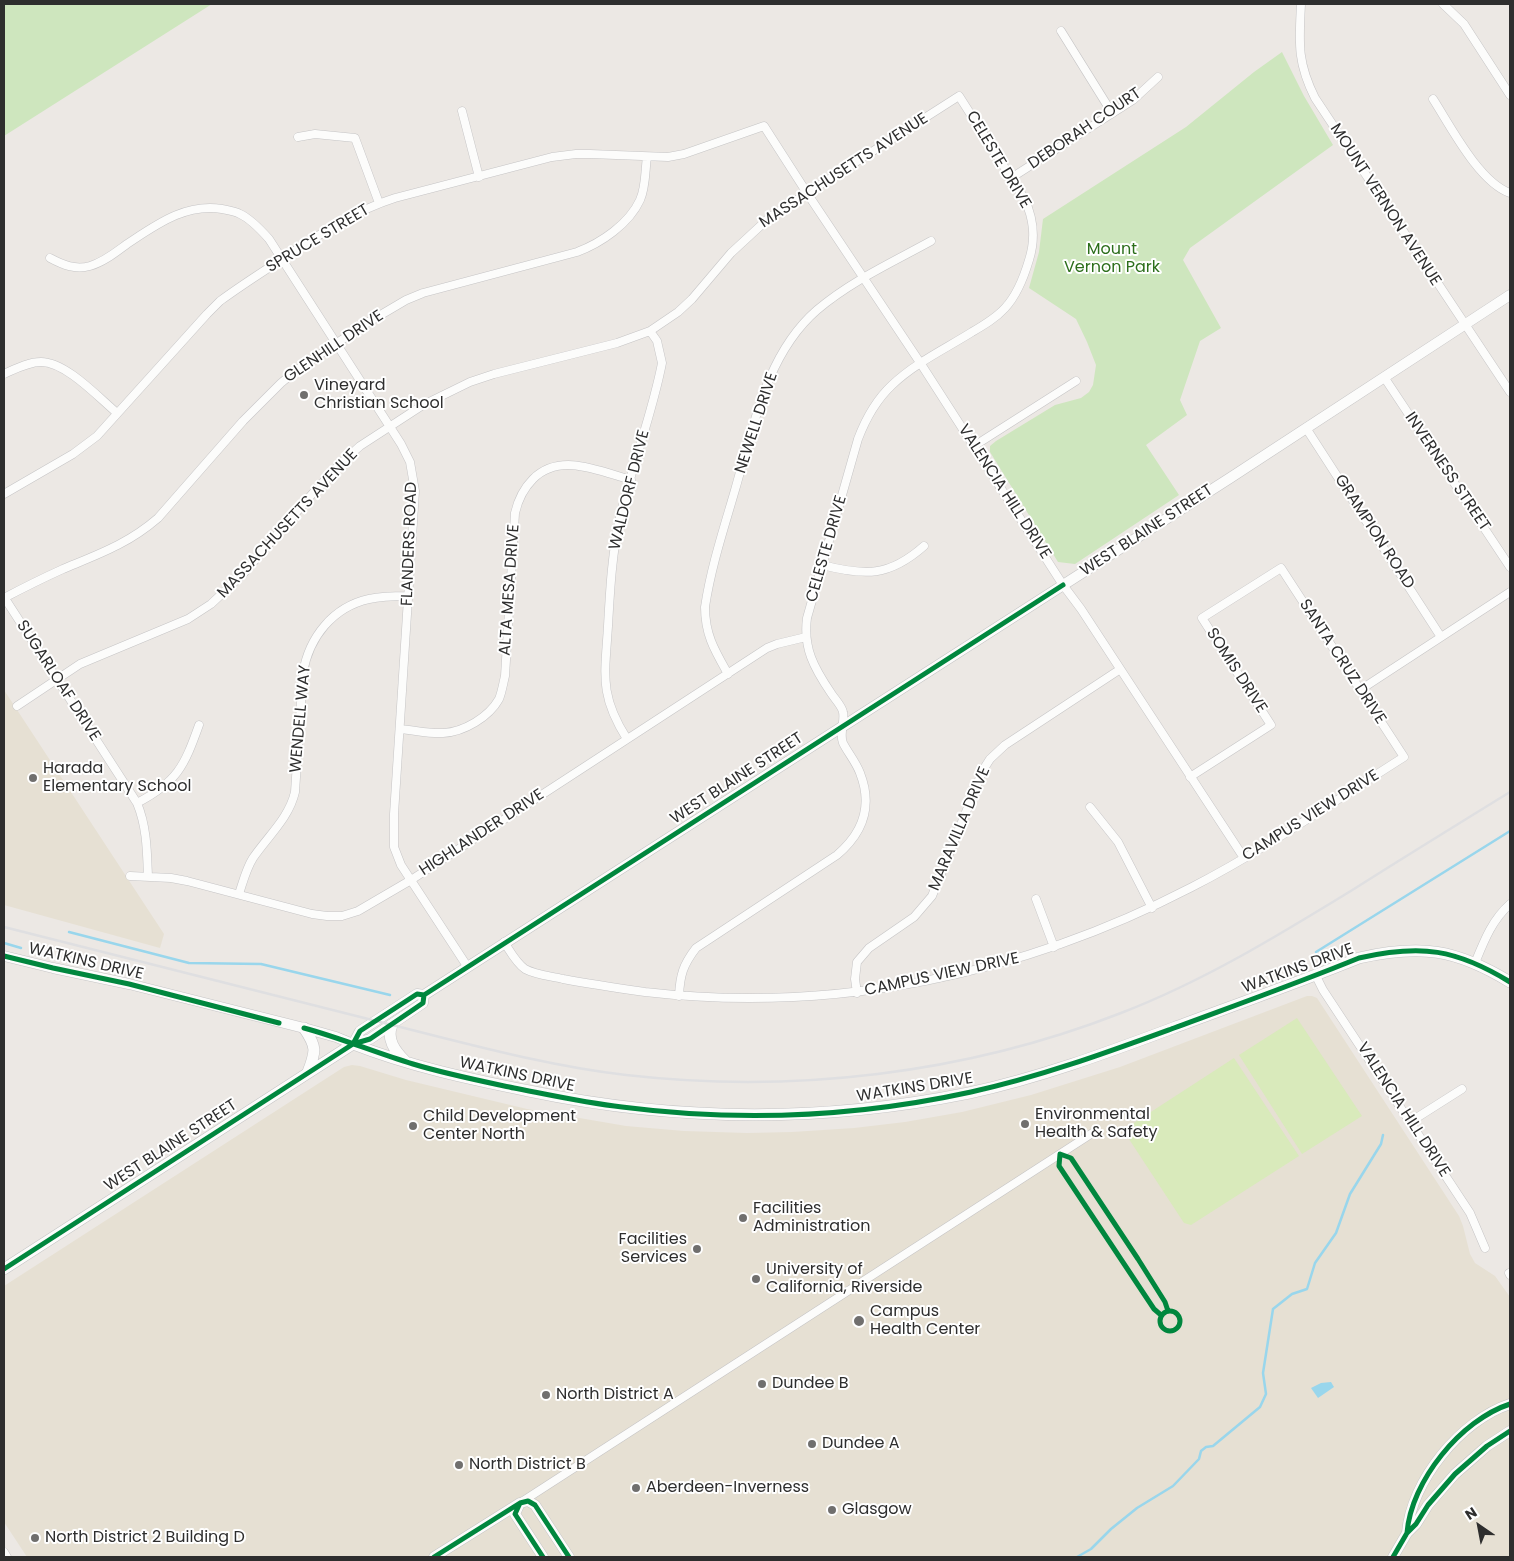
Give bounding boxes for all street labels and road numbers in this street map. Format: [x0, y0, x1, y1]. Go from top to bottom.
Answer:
street label: DEBORAH COURT [1025, 84, 1145, 174]
street label: CELESTE DRIVE [961, 108, 1035, 212]
street label: MASSACHUSETTS AVENUE [756, 109, 932, 233]
street label: MOUNT VERNON AVENUE [1325, 120, 1445, 290]
street label: SPRUCE STREET [263, 201, 373, 277]
street label: GLENHILL DRIVE [281, 307, 387, 387]
street label: NEWELL DRIVE [732, 370, 782, 476]
street label: INVERNESS STREET [1400, 409, 1494, 535]
street label: VALENCIA HILL DRIVE [953, 421, 1055, 563]
street label: WALDORF DRIVE [606, 428, 654, 552]
street label: MASSACHUSETTS AVENUE [214, 445, 362, 603]
street label: GRAMPION ROAD [1330, 471, 1418, 593]
street label: WEST BLAINE STREET [1077, 481, 1217, 581]
street label: FLANDERS ROAD [398, 482, 422, 606]
street label: CELESTE DRIVE [803, 493, 851, 605]
street label: ALTA MESA DRIVE [496, 524, 524, 656]
street label: SANTA CRUZ DRIVE [1294, 596, 1390, 728]
street label: SUGARLOAF DRIVE [12, 617, 104, 745]
street label: SOMIS DRIVE [1201, 625, 1271, 717]
street label: WENDELL WAY [287, 664, 315, 774]
street label: WEST BLAINE STREET [667, 729, 807, 829]
street label: MARAVILLA DRIVE [925, 764, 995, 894]
street label: CAMPUS VIEW DRIVE [1239, 766, 1383, 866]
street label: HIGHLANDER DRIVE [416, 785, 548, 881]
street label: WATKINS DRIVE [27, 939, 145, 985]
street label: WATKINS DRIVE [1240, 940, 1356, 998]
street label: CAMPUS VIEW DRIVE [863, 949, 1021, 1001]
street label: VALENCIA HILL DRIVE [1352, 1039, 1454, 1181]
street label: WATKINS DRIVE [458, 1053, 576, 1097]
street label: WATKINS DRIVE [855, 1069, 975, 1107]
street label: WEST BLAINE STREET [101, 1096, 241, 1196]

